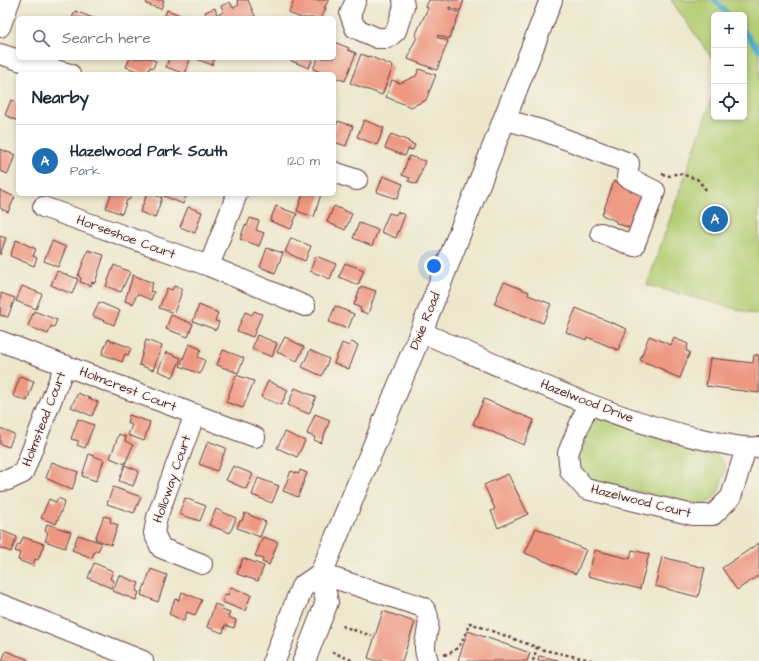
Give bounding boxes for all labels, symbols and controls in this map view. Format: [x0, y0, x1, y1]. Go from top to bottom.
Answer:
map controls [711, 12, 747, 120]
button: + [711, 12, 747, 48]
search box [16, 16, 336, 60]
icon: search [30, 27, 52, 49]
text: Search here [62, 28, 151, 49]
button: − [711, 48, 747, 84]
button: locate [711, 84, 747, 120]
text: Nearby [32, 86, 89, 110]
text: Hazelwood Park South [70, 141, 227, 162]
text: A [41, 152, 49, 170]
text: 120 m [287, 152, 320, 170]
text: Park [70, 162, 100, 180]
pin: A [702, 204, 728, 234]
street label: Horseshoe Court [74, 211, 179, 263]
your location [424, 256, 444, 276]
street label: Dixie Road [405, 289, 445, 352]
street label: Holmcrest Court [77, 362, 180, 416]
street label: Holmstead Court [18, 368, 71, 469]
street label: Hazelwood Drive [538, 375, 636, 427]
street label: Holloway Court [149, 432, 197, 526]
street label: Hazelwood Court [589, 480, 694, 522]

